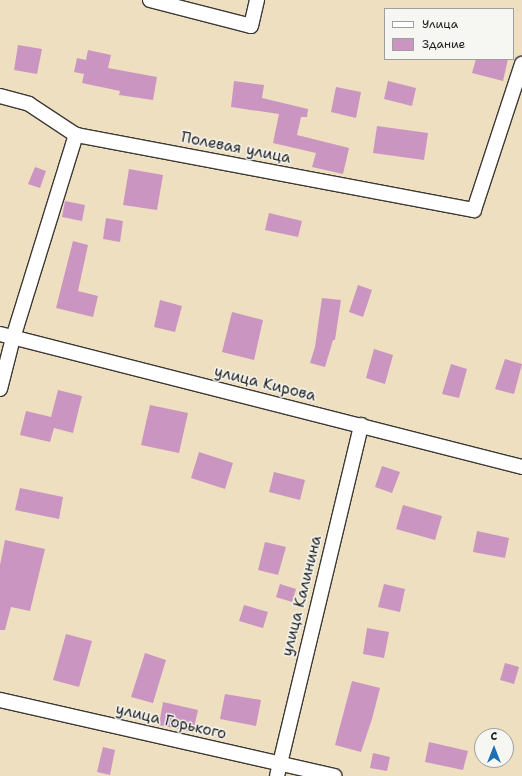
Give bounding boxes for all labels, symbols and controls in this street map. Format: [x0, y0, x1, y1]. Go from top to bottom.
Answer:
legend [384, 8, 514, 60]
text: Улица [422, 16, 458, 32]
text: Здание [422, 36, 465, 52]
street label: Полевая улица [180, 129, 292, 167]
street label: улица Кирова [212, 363, 318, 405]
street label: улица Калинина [278, 534, 326, 658]
street label: улица Горького [114, 701, 228, 743]
north arrow [474, 728, 514, 768]
text: С [491, 729, 497, 744]

